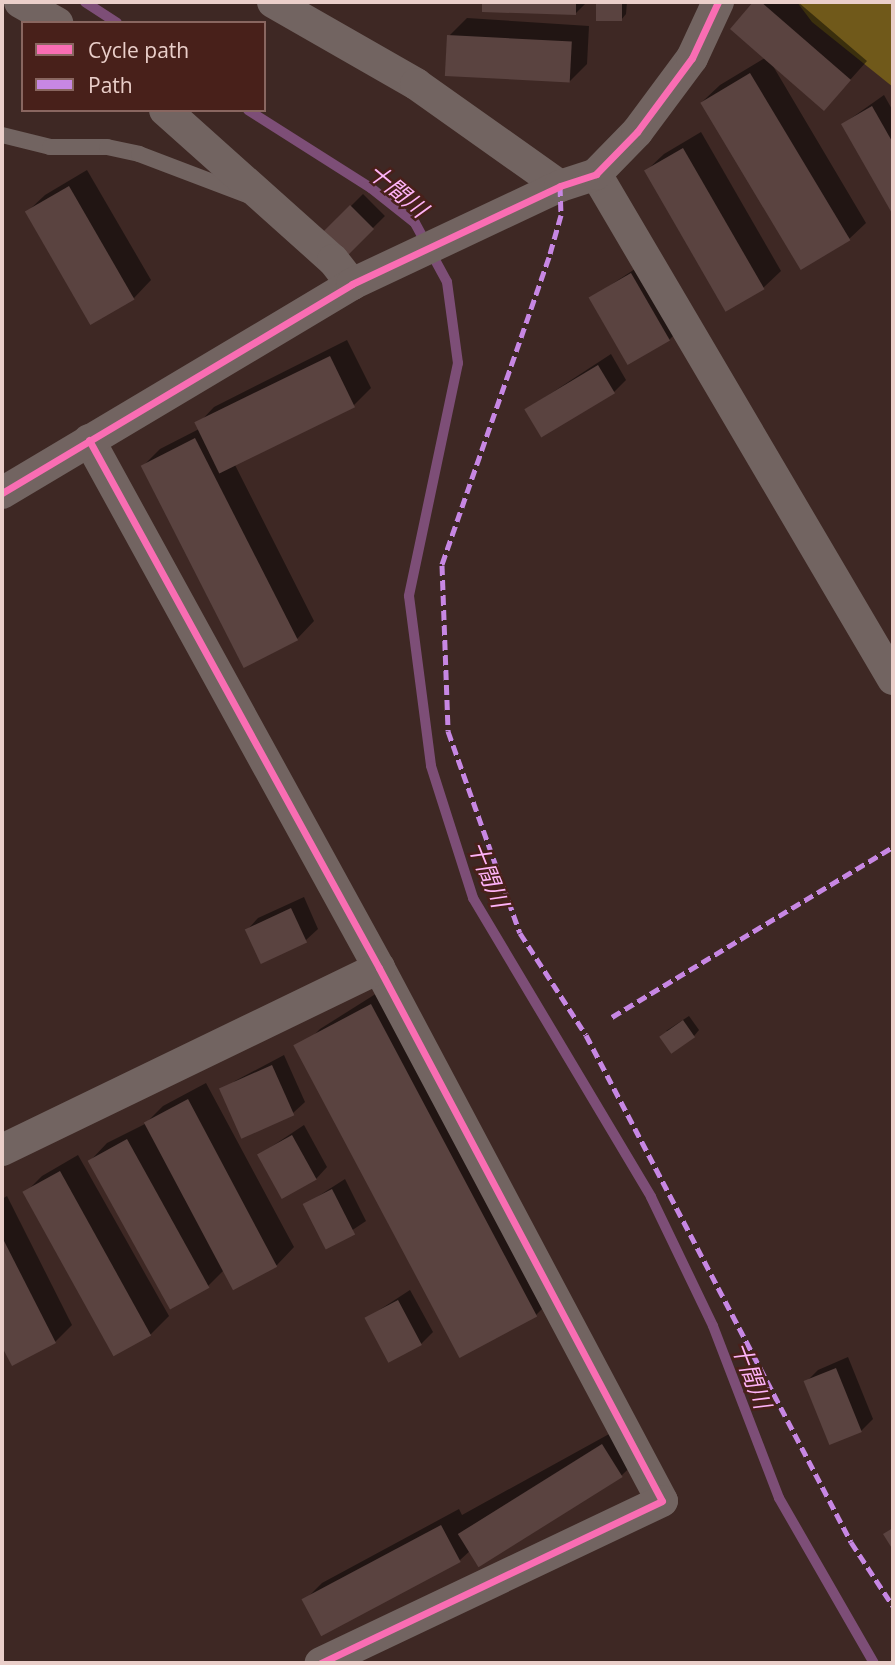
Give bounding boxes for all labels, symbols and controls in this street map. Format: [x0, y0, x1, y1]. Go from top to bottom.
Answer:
legend [21, 21, 266, 112]
text: Cycle path [88, 36, 189, 64]
text: Path [88, 71, 133, 99]
water label: 十間川 [363, 157, 433, 223]
water label: 十間川 [463, 837, 515, 911]
water label: 十間川 [727, 1338, 777, 1412]

